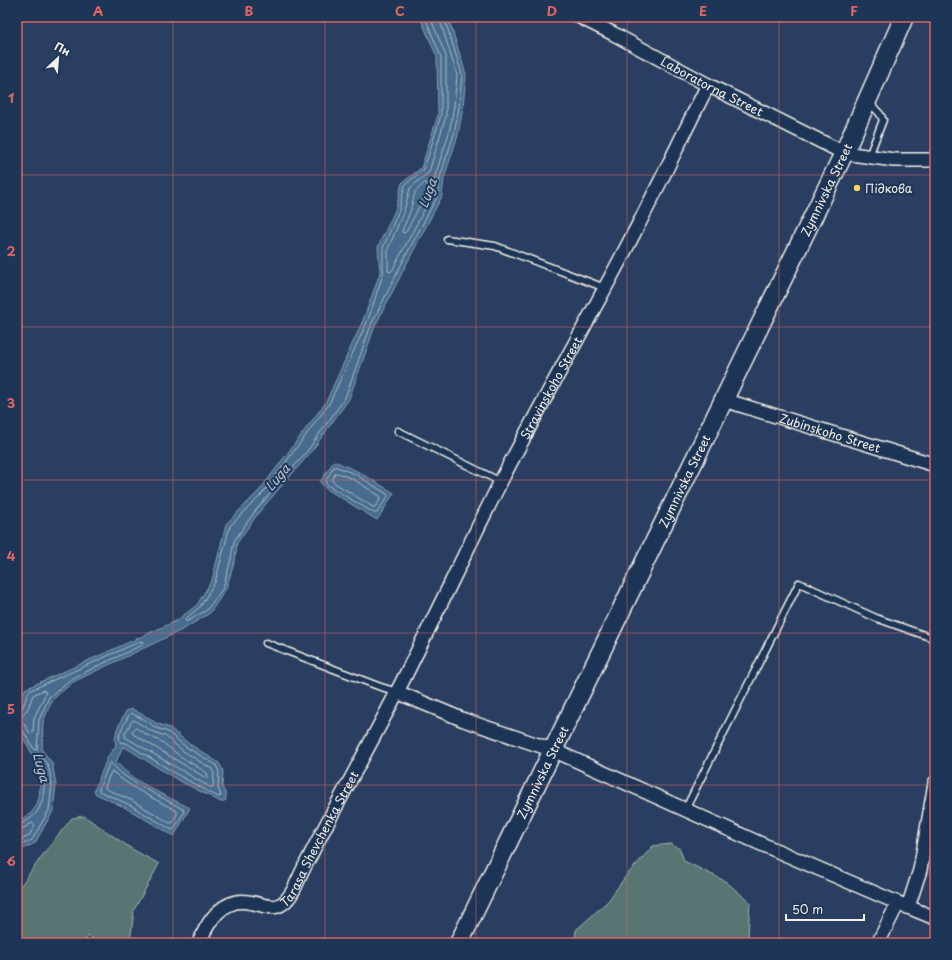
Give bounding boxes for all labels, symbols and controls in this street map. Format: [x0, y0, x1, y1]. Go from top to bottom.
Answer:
text: A [93, 1, 103, 20]
text: B [245, 1, 254, 20]
text: C [395, 1, 405, 20]
text: D [547, 1, 557, 20]
text: E [699, 1, 707, 20]
text: F [850, 1, 858, 20]
text: Пн [52, 37, 73, 60]
north arrow [38, 38, 78, 78]
street label: Laboratorna Street [657, 52, 766, 120]
text: 1 [8, 88, 14, 107]
street label: Zymnivska Street [796, 140, 856, 239]
water label: Luga [413, 175, 441, 210]
place label: Підкова [865, 179, 913, 197]
marker: Підкова [852, 183, 862, 193]
text: 2 [6, 241, 16, 260]
street label: Stravinskoho Street [515, 333, 586, 442]
text: 3 [7, 393, 16, 412]
street label: Zubinskoho Street [777, 409, 883, 457]
street label: Zymnivska Street [654, 431, 715, 530]
water label: Luga [260, 459, 295, 495]
text: 4 [7, 546, 16, 565]
text: 5 [7, 699, 15, 718]
street label: Zymnivska Street [512, 722, 573, 822]
water label: Luga [29, 750, 55, 785]
street label: Tarasa Shevchenka Street [276, 767, 363, 911]
text: 6 [6, 851, 16, 870]
scale bar [786, 896, 864, 922]
text: 50 m [792, 900, 823, 918]

